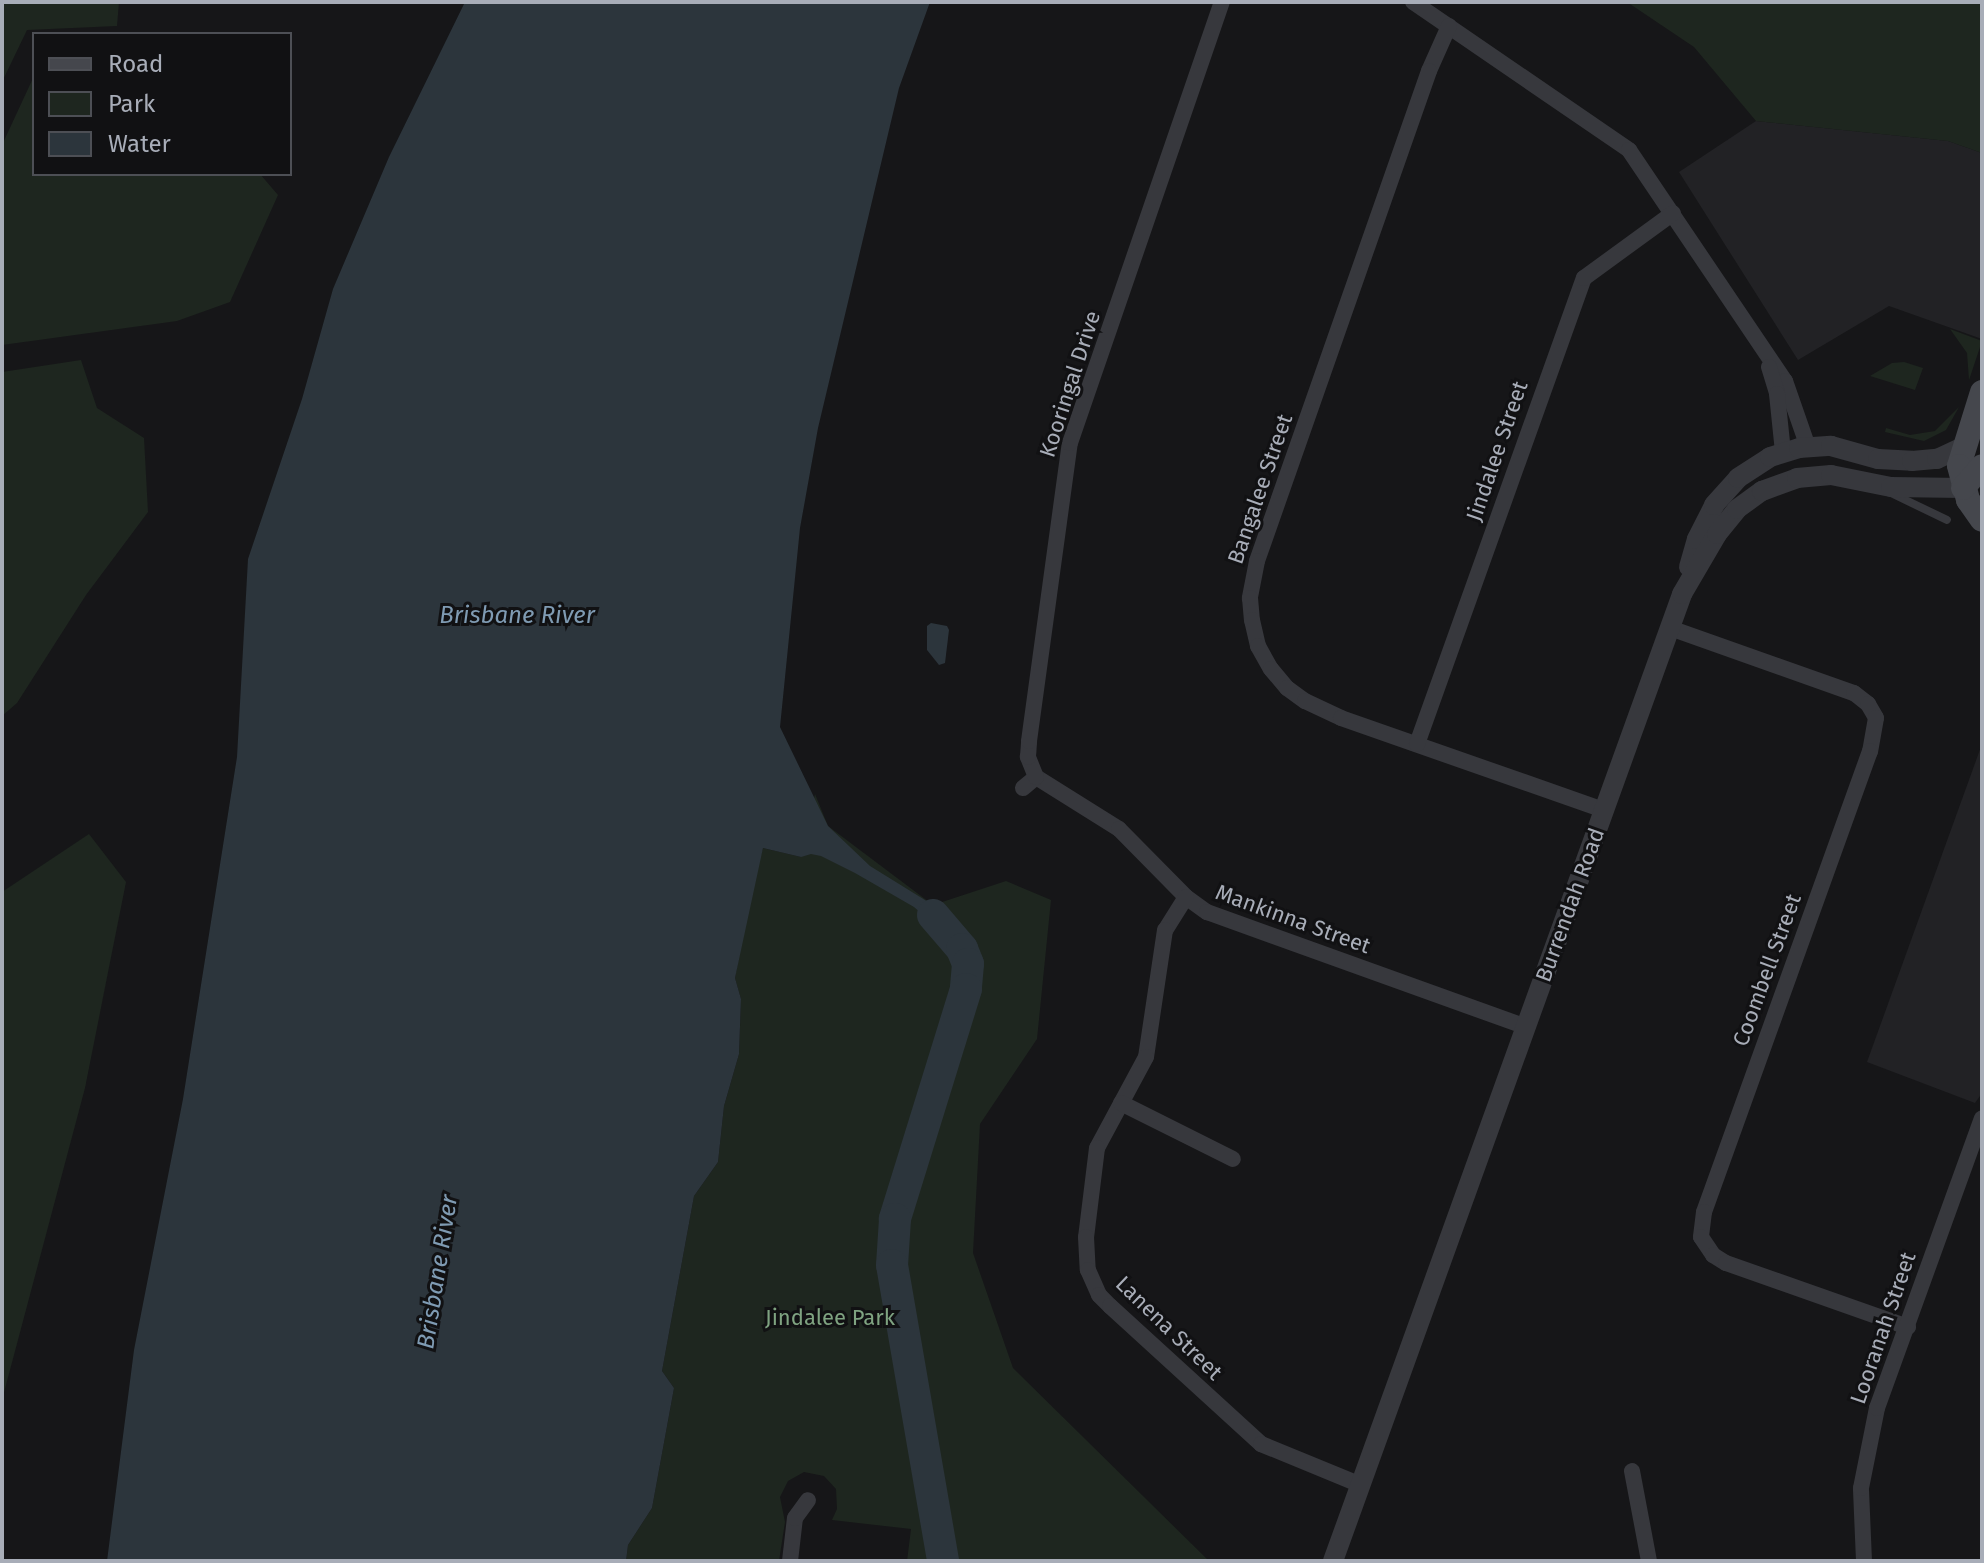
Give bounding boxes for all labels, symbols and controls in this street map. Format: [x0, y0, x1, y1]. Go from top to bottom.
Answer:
legend [32, 32, 292, 176]
text: Road [108, 50, 163, 78]
text: Park [108, 90, 155, 118]
text: Water [108, 130, 171, 158]
street label: Kooringal Drive [1034, 307, 1106, 461]
street label: Jindalee Street [1461, 377, 1533, 525]
street label: Bangalee Street [1222, 411, 1298, 567]
water label: Brisbane River [439, 602, 595, 630]
street label: Burrendah Road [1530, 824, 1610, 986]
street label: Mankinna Street [1212, 879, 1374, 959]
street label: Coombell Street [1727, 890, 1807, 1050]
water label: Brisbane River [412, 1193, 464, 1351]
street label: Looranah Street [1845, 1249, 1921, 1407]
street label: Lanena Street [1110, 1271, 1228, 1385]
park label: Jindalee Park [765, 1305, 895, 1331]

